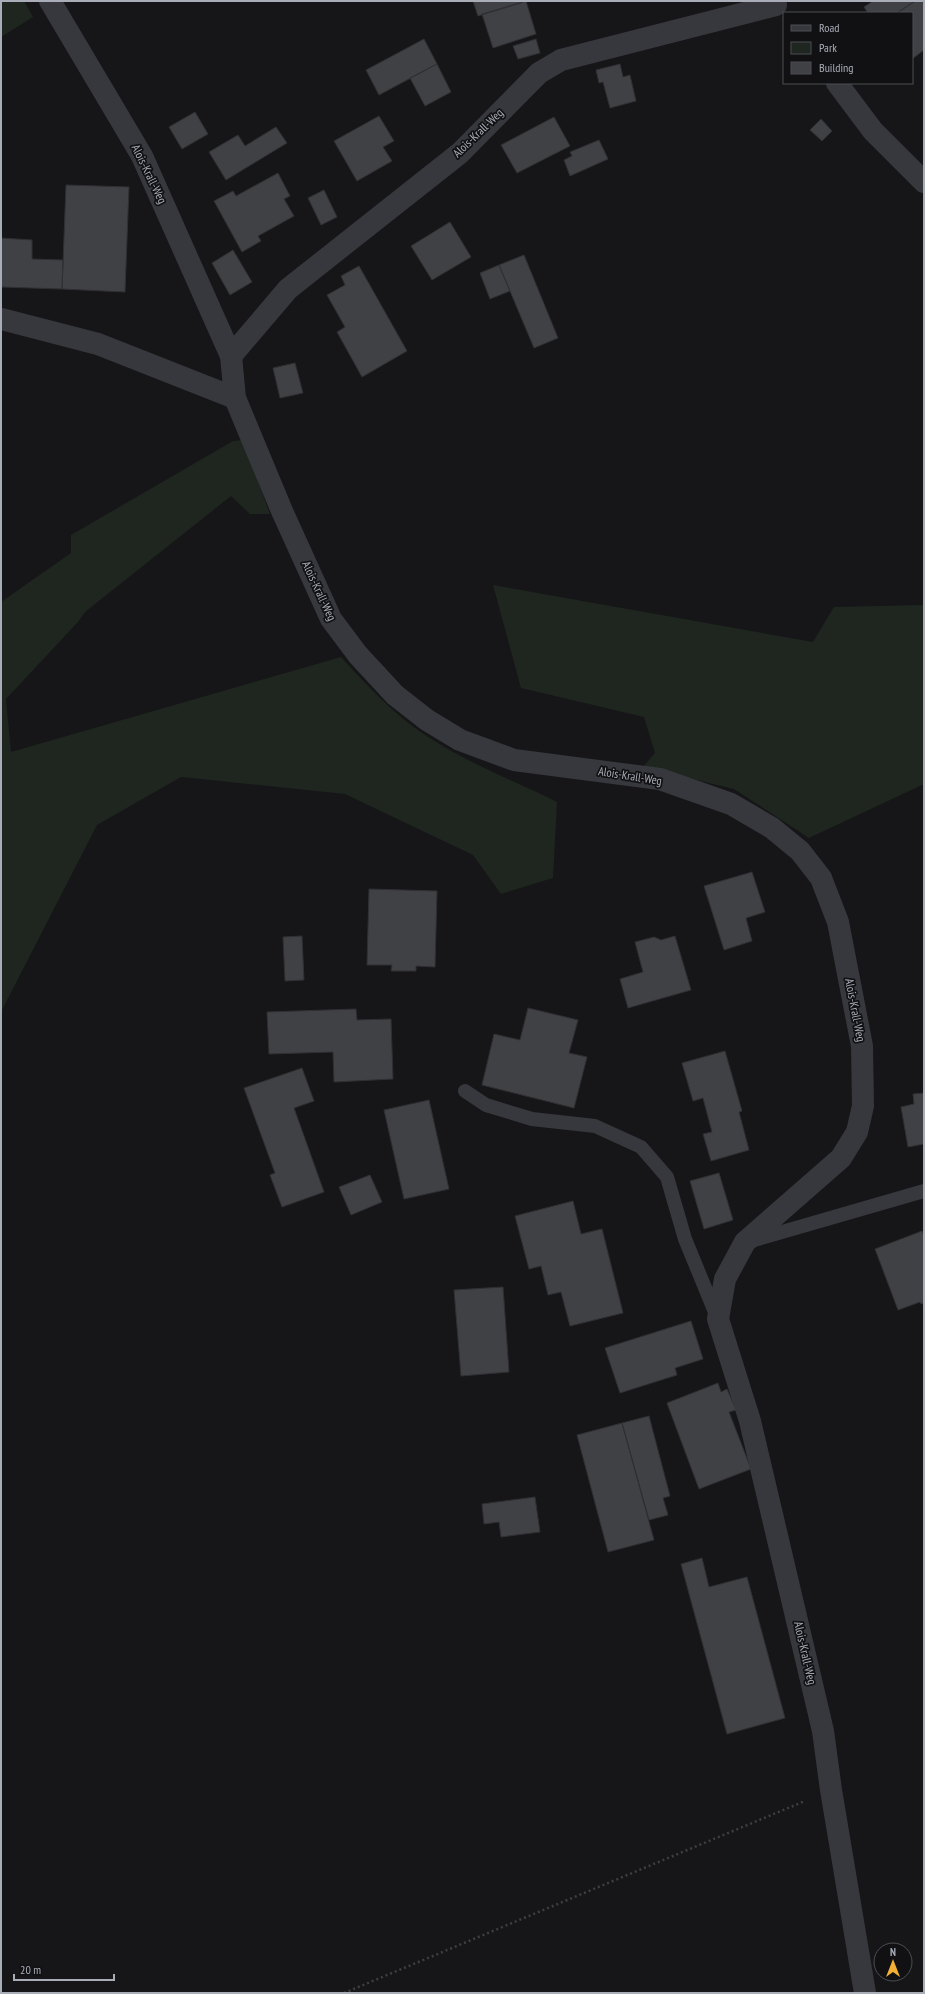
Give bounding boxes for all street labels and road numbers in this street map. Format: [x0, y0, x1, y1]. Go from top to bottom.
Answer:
street label: Alois-Krall-Weg [449, 105, 506, 160]
street label: Alois-Krall-Weg [129, 142, 170, 206]
street label: Alois-Krall-Weg [299, 558, 340, 623]
street label: Alois-Krall-Weg [597, 763, 663, 788]
street label: Alois-Krall-Weg [842, 977, 869, 1043]
street label: Alois-Krall-Weg [791, 1620, 820, 1686]

